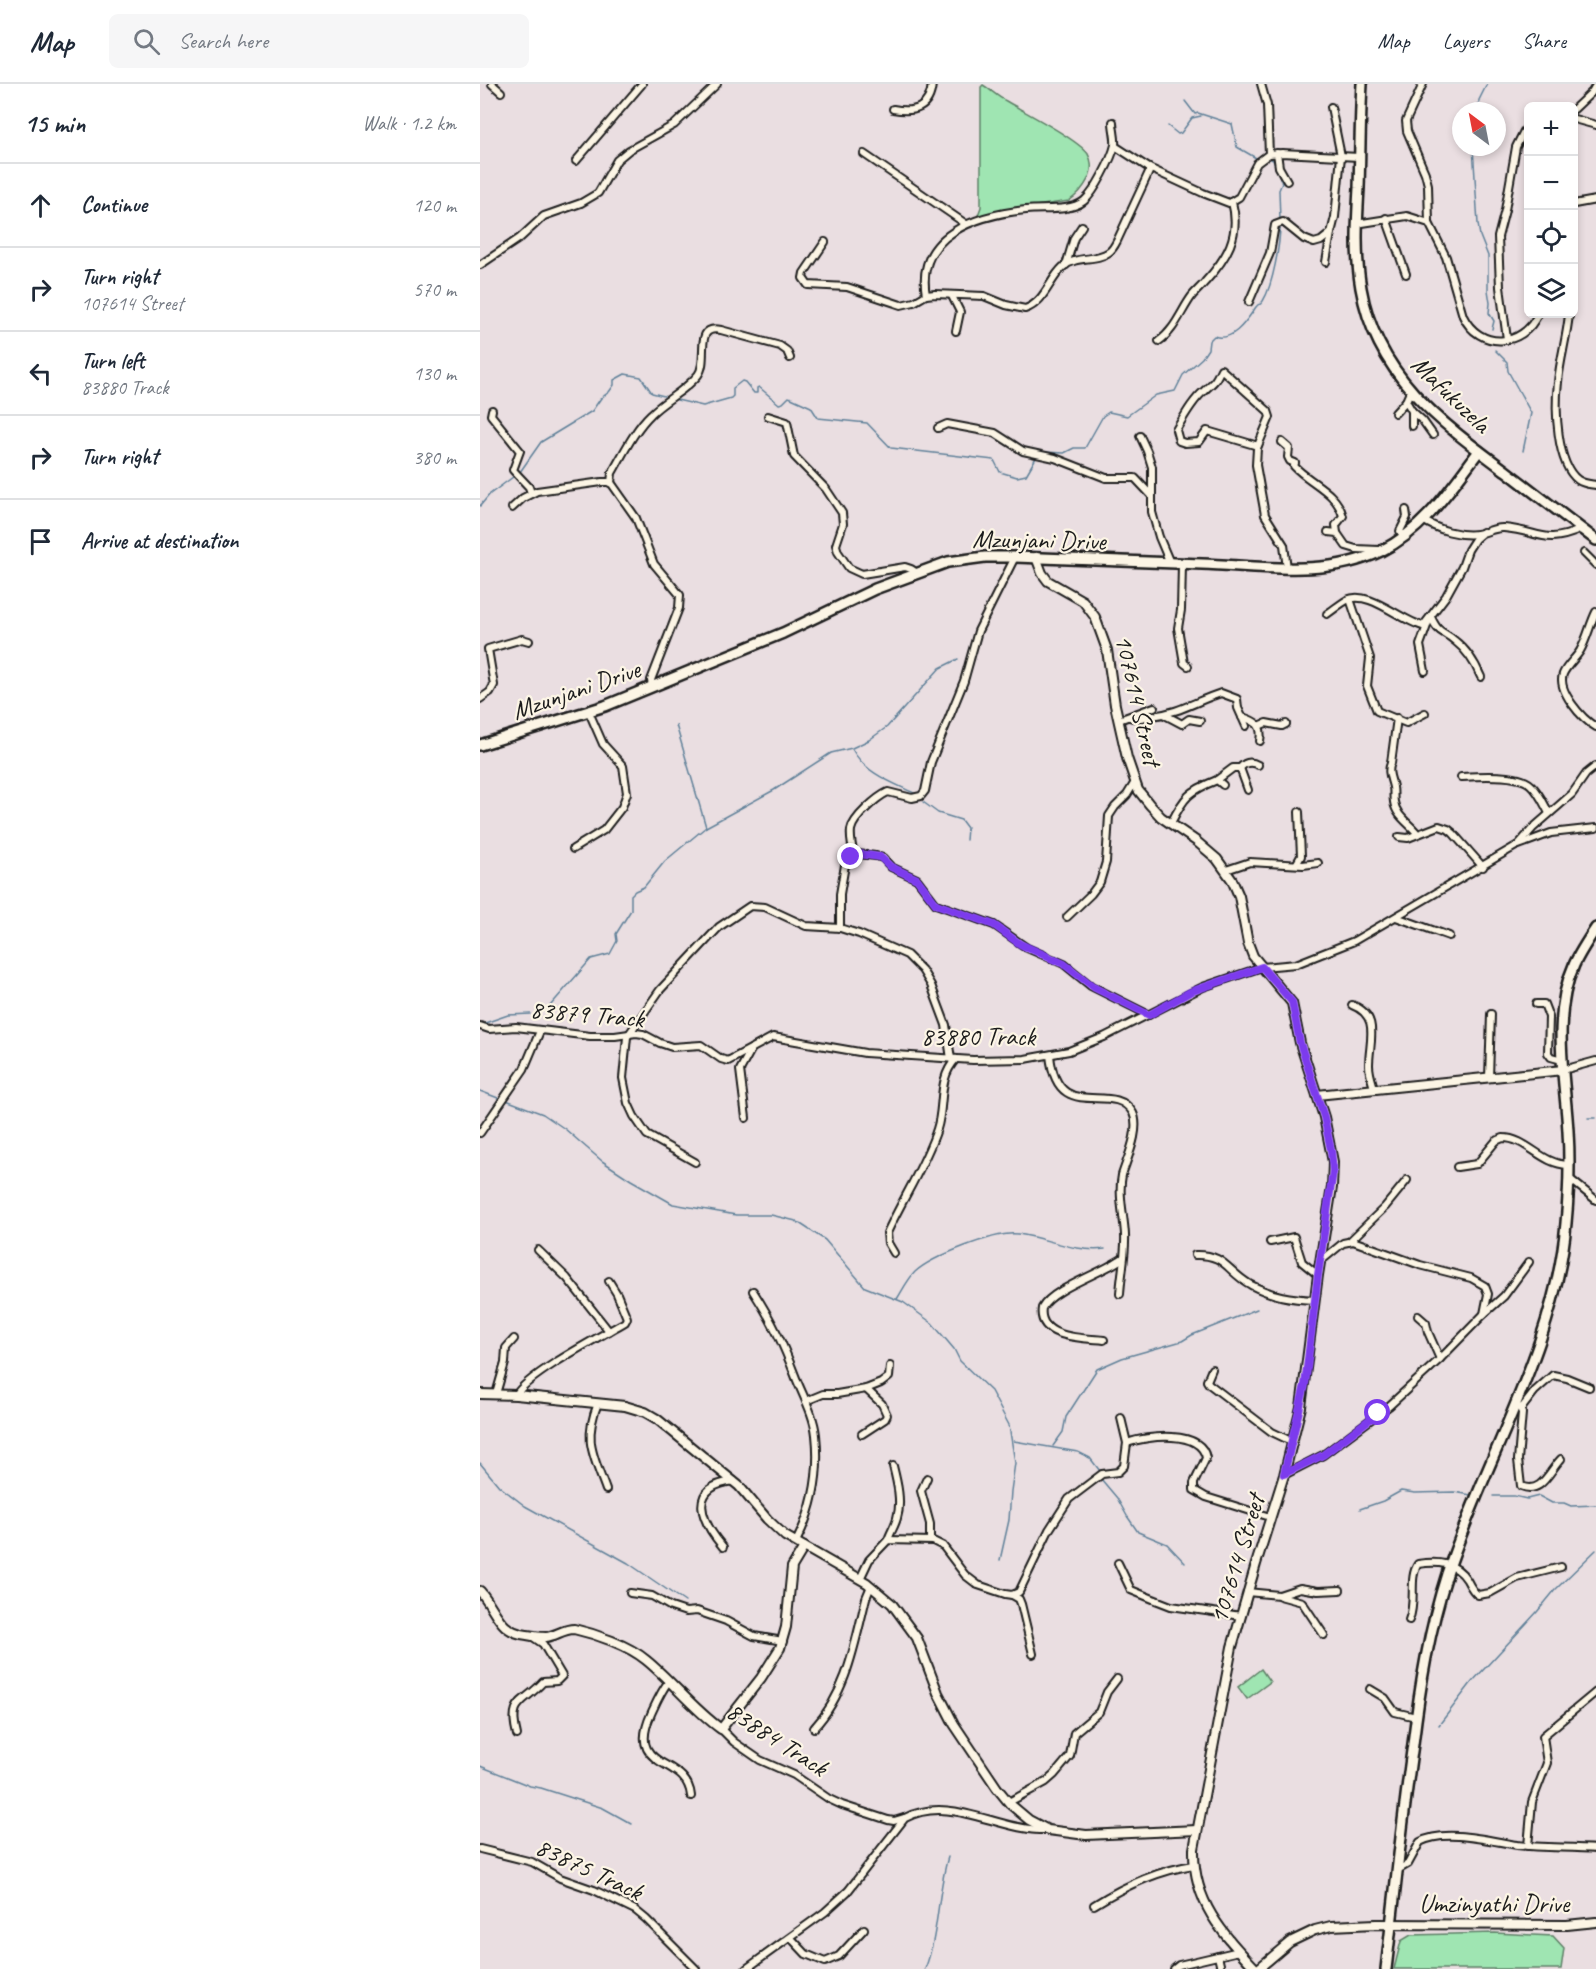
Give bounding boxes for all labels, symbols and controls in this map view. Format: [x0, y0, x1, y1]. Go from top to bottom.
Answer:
search box [109, 14, 529, 68]
text: Map [30, 24, 73, 59]
icon: search [130, 25, 163, 58]
text: Search here [178, 27, 268, 55]
text: Map [1377, 28, 1410, 54]
text: Layers [1443, 28, 1489, 54]
text: Share [1522, 28, 1566, 54]
north arrow [1452, 102, 1506, 156]
map controls [1524, 102, 1578, 318]
button: + [1524, 102, 1578, 156]
text: 15 min [24, 107, 85, 140]
text: Walk · 1.2 km [362, 111, 456, 136]
button: − [1524, 156, 1578, 210]
icon: ahead [24, 189, 57, 222]
text: Continue [81, 191, 147, 219]
text: 120 m [413, 193, 456, 218]
button: locate [1524, 210, 1578, 264]
text: Turn right [81, 263, 158, 291]
button: layers [1524, 264, 1578, 318]
icon: right [24, 273, 57, 306]
text: 570 m [413, 277, 456, 302]
text: 107614 Street [81, 291, 183, 316]
text: Turn left [81, 347, 145, 375]
street label: Mafukuzela [1404, 348, 1499, 441]
icon: left [24, 357, 57, 390]
text: 130 m [413, 361, 456, 386]
text: 83880 Track [81, 375, 169, 400]
icon: right [24, 441, 57, 474]
text: Turn right [81, 443, 158, 471]
text: 380 m [413, 445, 456, 470]
street label: Mzunjani Drive [972, 522, 1108, 558]
icon: arrive [24, 525, 57, 558]
text: Arrive at destination [81, 527, 238, 555]
street label: 107614 Street [1107, 631, 1170, 772]
street label: Mzunjani Drive [508, 652, 646, 727]
route end [837, 843, 863, 869]
street label: 83879 Track [529, 993, 648, 1036]
street label: 83880 Track [921, 1020, 1037, 1053]
route start [1364, 1399, 1390, 1425]
street label: 107614 Street [1202, 1487, 1273, 1627]
street label: 83884 Track [720, 1694, 836, 1785]
street label: 83875 Track [530, 1830, 650, 1909]
street label: Umzinyathi Drive [1419, 1887, 1571, 1920]

